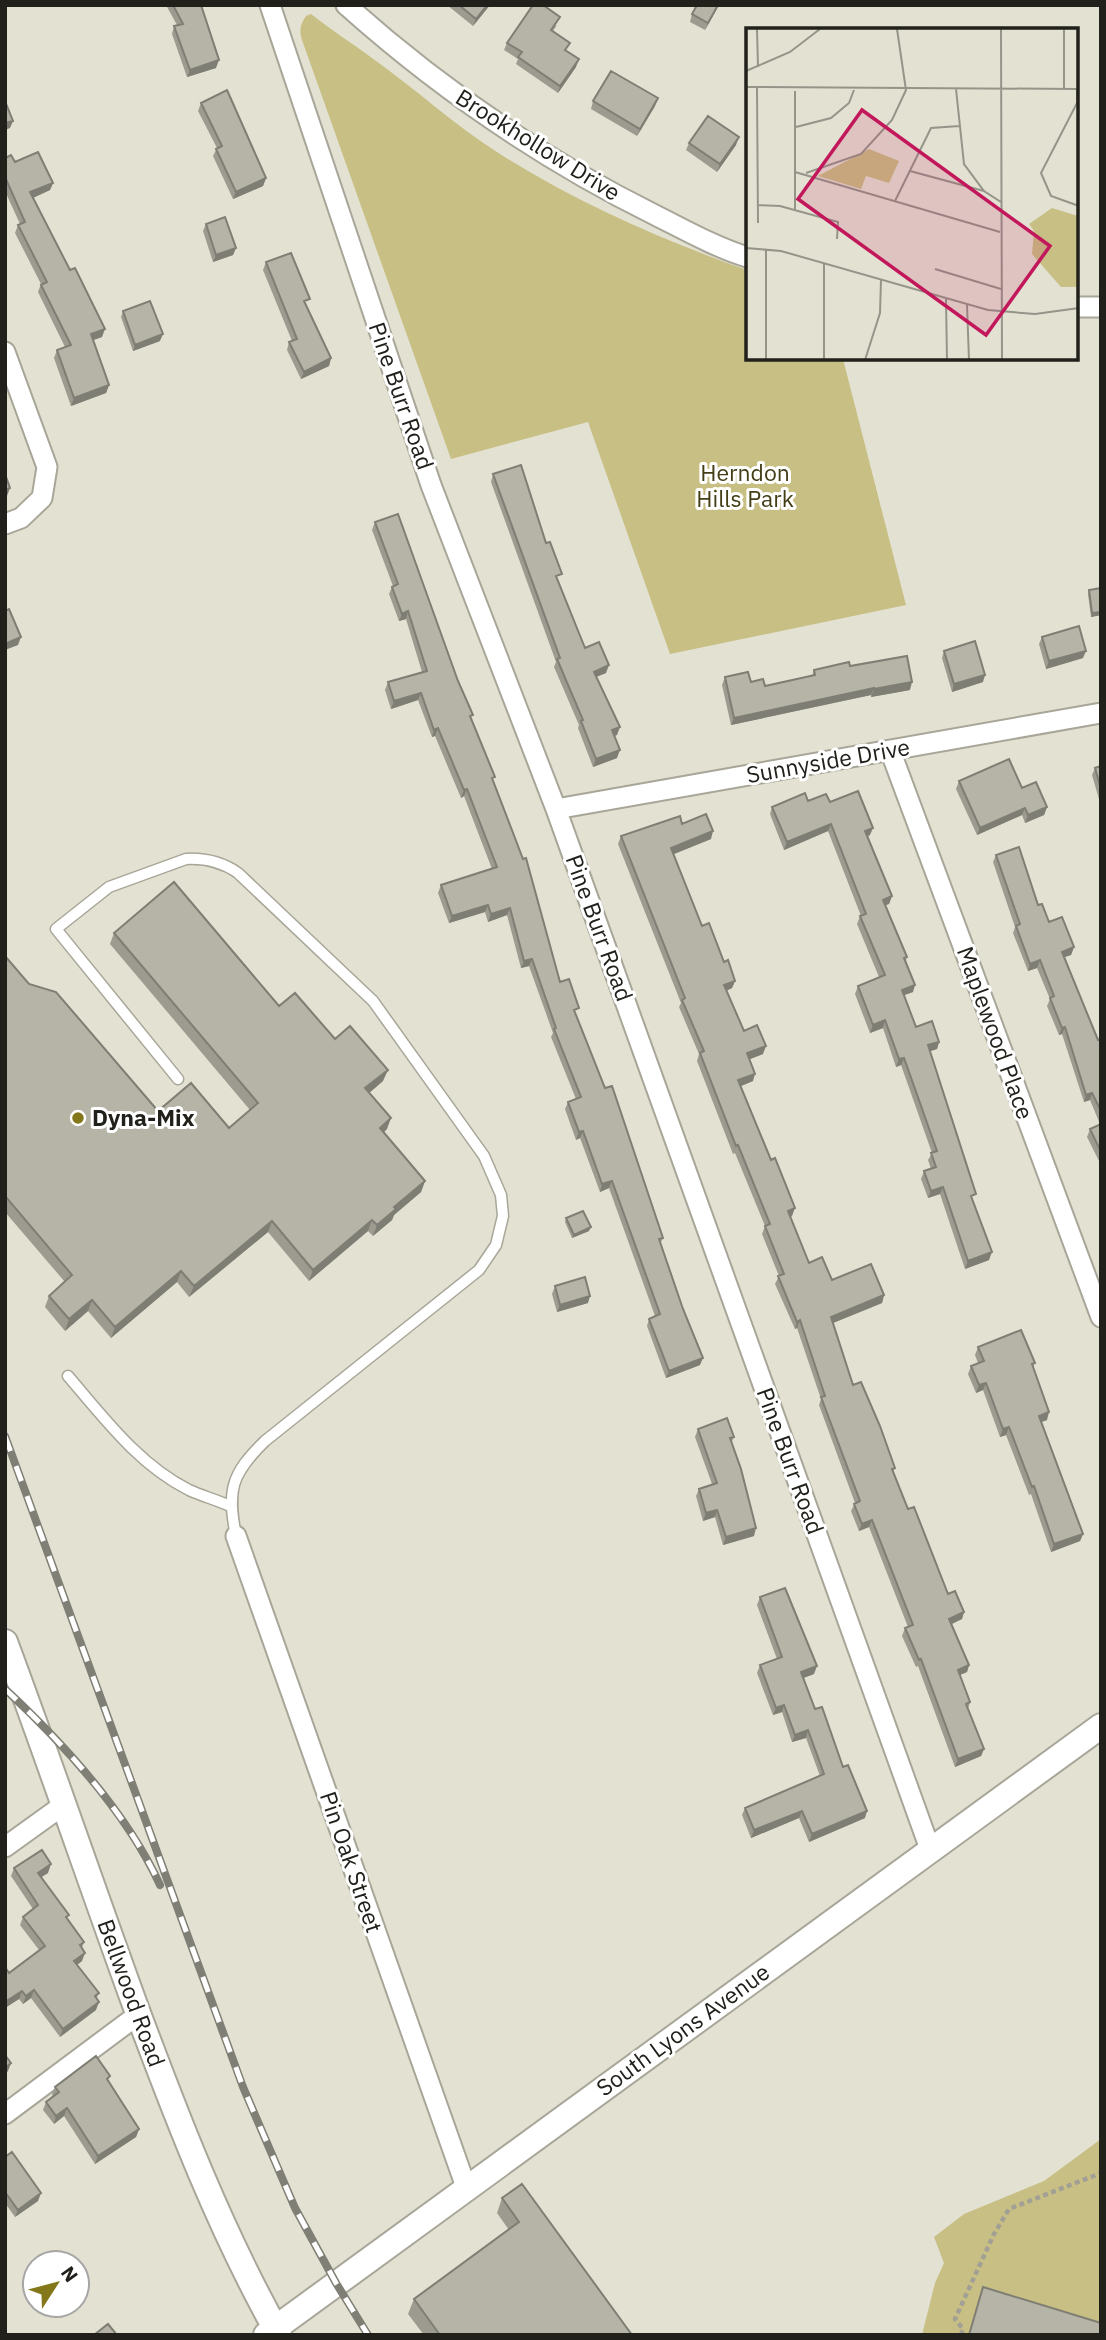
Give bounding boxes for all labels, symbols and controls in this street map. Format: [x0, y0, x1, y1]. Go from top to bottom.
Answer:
inset map [746, 28, 1078, 360]
street label: Brookhollow Drive [451, 81, 627, 207]
street label: Pine Burr Road [363, 318, 441, 473]
park label: Herndon Hills Park [696, 457, 794, 513]
street label: Sunnyside Drive [744, 731, 912, 789]
street label: Pine Burr Road [559, 850, 640, 1005]
street label: Maplewood Place [951, 942, 1041, 1123]
place label: Dyna-Mix [92, 1102, 195, 1132]
marker: Dyna-Mix [70, 1110, 86, 1126]
street label: Pine Burr Road [750, 1383, 831, 1538]
street label: Pin Oak Street [314, 1787, 390, 1936]
street label: Bellwood Road [91, 1915, 173, 2071]
street label: South Lyons Avenue [590, 1956, 775, 2102]
north arrow [21, 2249, 91, 2319]
text: N [56, 2261, 84, 2287]

